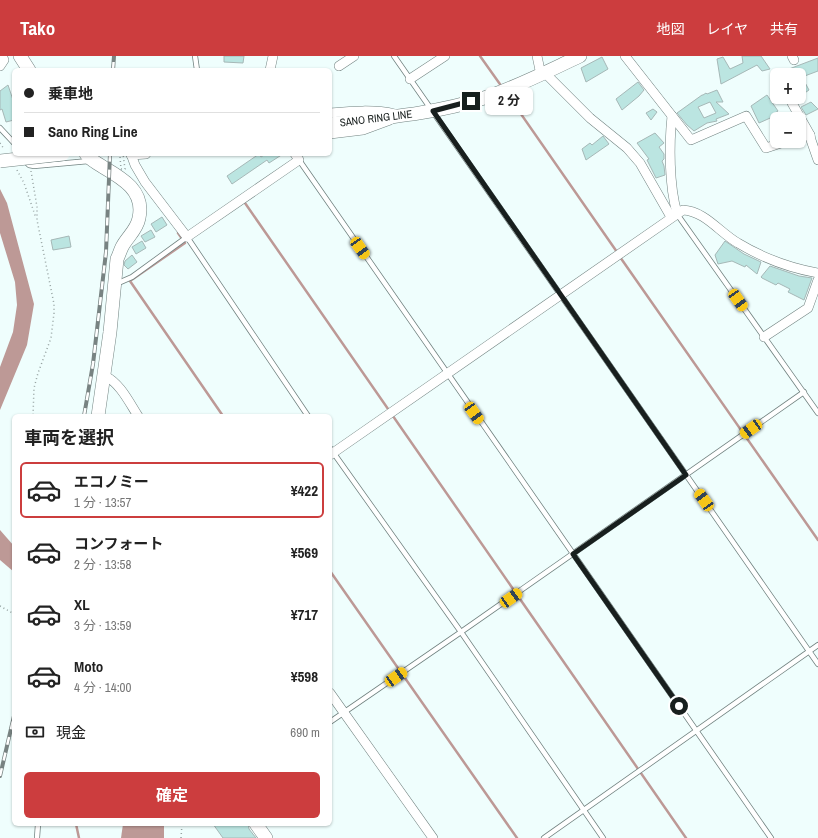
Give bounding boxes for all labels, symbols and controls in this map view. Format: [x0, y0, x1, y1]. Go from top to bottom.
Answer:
text: Tako [20, 15, 55, 41]
text: 地図 [656, 20, 684, 38]
text: レイヤ [706, 20, 748, 38]
text: 共有 [770, 20, 798, 38]
map controls [770, 68, 806, 148]
button: + [770, 68, 806, 104]
text: 乗車地 [48, 83, 93, 104]
callout: 2 分 [485, 87, 533, 115]
route end [462, 92, 480, 110]
text: 2 分 [498, 92, 520, 109]
street label: SANO RING LINE [339, 107, 413, 129]
button: − [770, 112, 806, 148]
text: Sano Ring Line [48, 121, 138, 142]
car [348, 235, 372, 261]
car [726, 287, 750, 313]
car [462, 400, 486, 426]
car [738, 417, 764, 441]
text: 車両を選択 [24, 425, 114, 450]
text: エコノミー [74, 471, 149, 492]
icon: car [26, 472, 62, 508]
text: ¥422 [291, 480, 318, 501]
car [692, 487, 716, 513]
text: 1 分 · 13:57 [74, 494, 131, 511]
text: コンフォート [74, 533, 164, 554]
icon: car [26, 534, 62, 570]
text: ¥569 [291, 542, 318, 563]
text: 2 分 · 13:58 [74, 556, 131, 573]
car [498, 586, 524, 610]
text: XL [74, 594, 90, 615]
icon: car [26, 596, 62, 632]
text: ¥717 [291, 604, 318, 625]
text: 3 分 · 13:59 [74, 617, 131, 634]
text: Moto [74, 656, 103, 677]
icon: car [26, 658, 62, 694]
car [383, 665, 409, 689]
text: ¥598 [291, 666, 318, 687]
text: 4 分 · 14:00 [74, 679, 131, 696]
route start [670, 697, 688, 715]
icon: cash [24, 721, 46, 743]
text: 現金 [56, 722, 86, 743]
text: 690 m [290, 724, 320, 741]
button: 確定 [24, 772, 320, 818]

